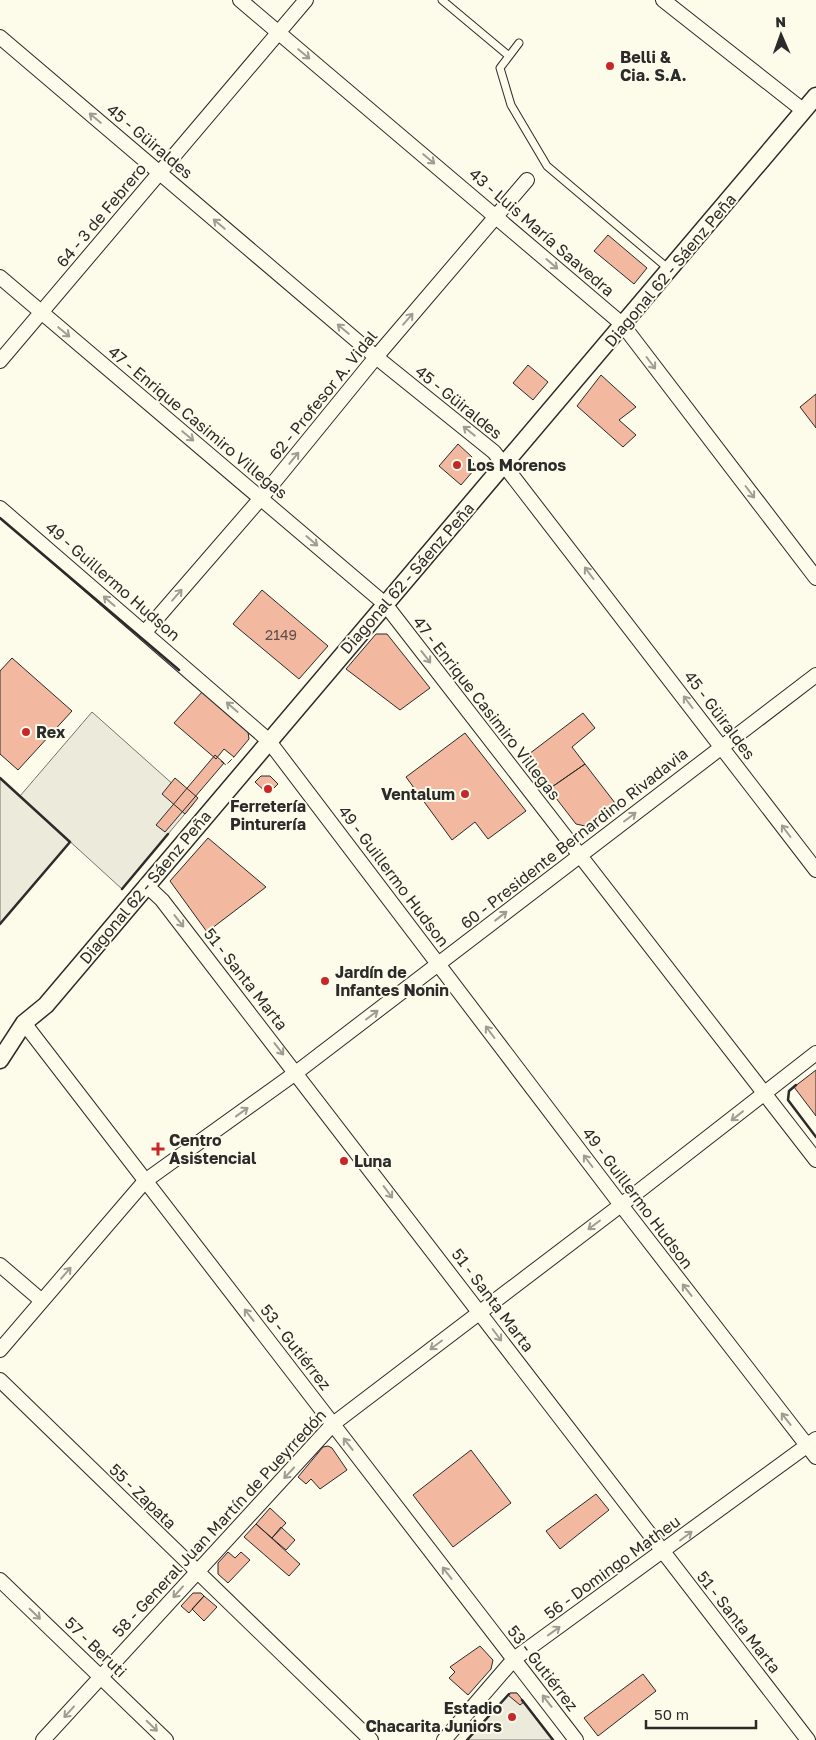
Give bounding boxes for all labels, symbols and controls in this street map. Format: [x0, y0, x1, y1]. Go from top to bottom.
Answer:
north arrow [756, 10, 806, 60]
text: N [775, 13, 786, 30]
place label: Belli & Cia. S.A. [620, 47, 687, 85]
one-way arrow [298, 48, 311, 60]
marker: Belli & Cia. S.A. [604, 60, 616, 72]
street label: 45 - Güiraldes [103, 99, 197, 183]
one-way arrow [89, 113, 102, 124]
one-way arrow [422, 153, 435, 164]
street label: 64 - 3 de Febrero [52, 159, 150, 271]
street label: 43 - Luis María Saavedra [465, 164, 619, 300]
street label: Diagonal 62 - Sáenz Peña [600, 189, 740, 351]
one-way arrow [213, 218, 226, 229]
one-way arrow [546, 258, 559, 270]
one-way arrow [403, 313, 414, 326]
one-way arrow [336, 323, 349, 335]
one-way arrow [57, 326, 70, 337]
street label: 62 - Profesor A. Vidal [265, 326, 381, 464]
street label: 47 - Enrique Casimiro Villegas [104, 341, 292, 503]
one-way arrow [646, 356, 657, 369]
street label: 45 - Güiraldes [411, 361, 507, 443]
one-way arrow [463, 426, 476, 437]
one-way arrow [181, 431, 194, 442]
one-way arrow [288, 452, 299, 465]
place label: Los Morenos [467, 455, 566, 475]
marker: Los Morenos [451, 459, 463, 471]
one-way arrow [745, 485, 755, 499]
street label: Diagonal 62 - Sáenz Peña [336, 498, 478, 658]
street label: 49 - Guillermo Hudson [42, 517, 184, 645]
one-way arrow [305, 536, 318, 547]
one-way arrow [584, 566, 594, 580]
one-way arrow [171, 589, 182, 602]
one-way arrow [103, 596, 116, 607]
street label: 47 - Enrique Casimiro Villegas [409, 612, 565, 804]
house number: 2149 [265, 626, 297, 643]
one-way arrow [420, 650, 431, 663]
street label: 45 - Güiraldes [680, 667, 760, 763]
one-way arrow [682, 696, 693, 709]
one-way arrow [226, 702, 239, 713]
place label: Rex [36, 722, 66, 742]
marker: Rex [20, 726, 32, 738]
street label: 60 - Presidente Bernardino Rivadavia [456, 743, 692, 933]
marker: Ferretería Pinturería [262, 783, 274, 795]
place label: Ventalum [381, 784, 455, 804]
marker: Ventalum [459, 788, 471, 800]
place label: Ferretería Pinturería [230, 796, 306, 834]
street label: 49 - Guillermo Hudson [334, 801, 454, 951]
street label: Diagonal 62 - Sáenz Peña [75, 806, 215, 968]
one-way arrow [623, 811, 636, 822]
one-way arrow [781, 825, 792, 838]
one-way arrow [494, 910, 507, 921]
one-way arrow [174, 914, 184, 928]
street label: 51 - Santa Marta [200, 924, 292, 1034]
place label: Jardín de Infantes Nonin [335, 962, 449, 1000]
marker: Jardín de Infantes Nonin [319, 975, 331, 987]
one-way arrow [365, 1009, 378, 1020]
one-way arrow [485, 1025, 495, 1039]
one-way arrow [273, 1042, 284, 1055]
one-way arrow [235, 1106, 248, 1117]
one-way arrow [730, 1111, 744, 1121]
street label: 49 - Guillermo Hudson [578, 1123, 698, 1273]
place label: Centro Asistencial [169, 1130, 257, 1168]
marker: Centro Asistencial [151, 1142, 165, 1156]
place label: Luna [354, 1151, 391, 1171]
marker: Luna [338, 1155, 350, 1167]
one-way arrow [582, 1155, 593, 1168]
one-way arrow [383, 1185, 394, 1198]
one-way arrow [588, 1220, 601, 1231]
street label: 51 - Santa Marta [448, 1244, 538, 1356]
one-way arrow [60, 1267, 71, 1280]
one-way arrow [681, 1284, 692, 1297]
street label: 53 - Gutiérrez [256, 1300, 336, 1394]
one-way arrow [244, 1308, 254, 1322]
one-way arrow [492, 1328, 503, 1341]
one-way arrow [430, 1339, 443, 1350]
street label: 58 - General Juan Martín de Pueyrredón [108, 1405, 330, 1641]
one-way arrow [781, 1413, 792, 1426]
one-way arrow [343, 1437, 353, 1451]
street label: 55 - Zapata [105, 1459, 181, 1533]
one-way arrow [283, 1467, 295, 1480]
street label: 56 - Domingo Matheu [540, 1511, 684, 1623]
one-way arrow [679, 1531, 693, 1541]
one-way arrow [442, 1567, 453, 1580]
street label: 51 - Santa Marta [693, 1567, 785, 1677]
one-way arrow [172, 1585, 184, 1598]
one-way arrow [29, 1608, 42, 1620]
street label: 57 - Beruti [61, 1613, 131, 1681]
street label: 53 - Gutiérrez [503, 1621, 583, 1715]
one-way arrow [547, 1626, 561, 1636]
one-way arrow [541, 1695, 552, 1708]
place label: Estadio Chacarita Juniors [365, 1698, 502, 1736]
scale bar [646, 1698, 756, 1730]
text: 50 m [654, 1705, 689, 1723]
one-way arrow [63, 1706, 74, 1719]
marker: Estadio Chacarita Juniors [506, 1711, 518, 1723]
one-way arrow [146, 1720, 158, 1732]

